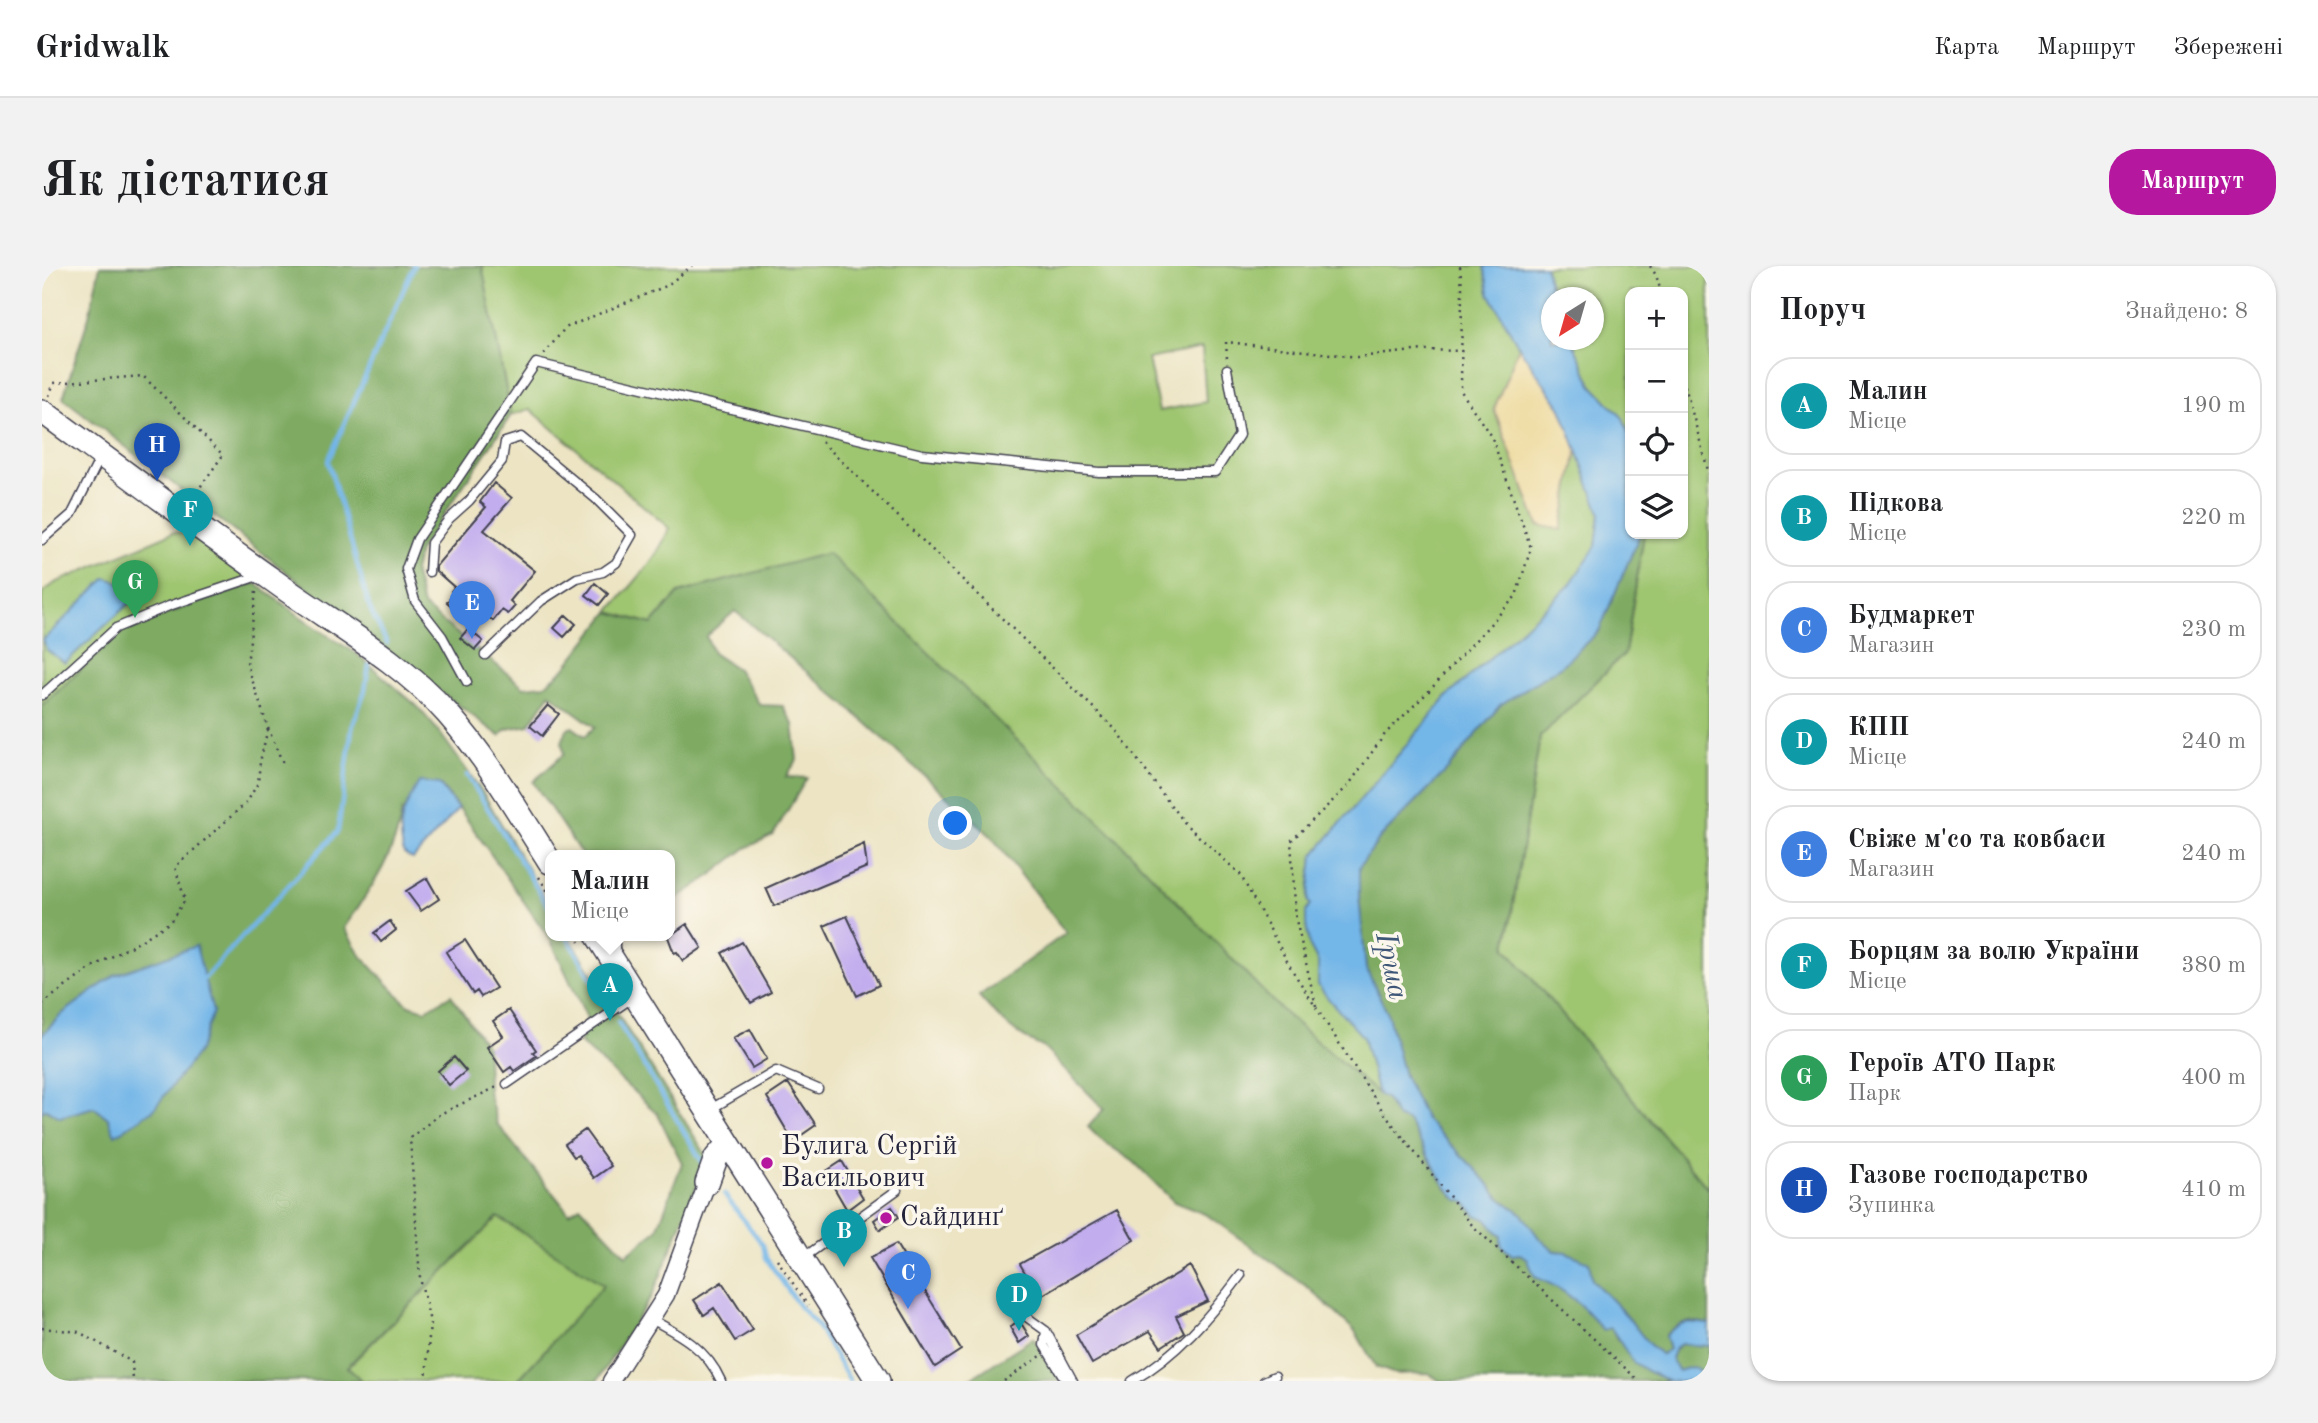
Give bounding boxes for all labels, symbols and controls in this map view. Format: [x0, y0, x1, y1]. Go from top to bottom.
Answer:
text: Gridwalk [35, 32, 170, 65]
text: Карта [1934, 36, 1999, 60]
text: Маршрут [2037, 36, 2136, 60]
text: Збережені [2174, 36, 2283, 60]
button: Маршрут [2109, 149, 2276, 215]
text: Як дістатися [42, 158, 330, 207]
north arrow [1541, 287, 1604, 350]
map controls [1625, 287, 1688, 539]
button: + [1625, 287, 1688, 350]
text: Поруч [1779, 296, 1866, 326]
text: Знайдено: 8 [2125, 300, 2248, 323]
button: − [1625, 350, 1688, 413]
text: Малин [1848, 379, 1928, 405]
text: A [1795, 394, 1813, 417]
text: 190 m [2181, 394, 2246, 417]
text: Місце [1848, 410, 1907, 433]
button: locate [1625, 413, 1688, 476]
pin: H [134, 423, 180, 481]
button: layers [1625, 476, 1688, 539]
pin: F [167, 488, 213, 546]
text: Підкова [1848, 491, 1943, 517]
text: B [1796, 506, 1812, 529]
text: 220 m [2181, 506, 2246, 529]
text: Місце [1848, 522, 1907, 545]
pin: G [112, 560, 158, 618]
pin: E [449, 581, 495, 639]
text: Будмаркет [1848, 603, 1975, 629]
text: C [1796, 618, 1812, 641]
text: 230 m [2181, 618, 2246, 641]
text: Магазин [1848, 634, 1934, 657]
text: КПП [1848, 715, 1909, 741]
text: D [1795, 730, 1813, 753]
text: 240 m [2181, 730, 2246, 753]
text: Місце [1848, 746, 1907, 769]
your location [938, 806, 972, 840]
text: Свіже м'со та ковбаси [1848, 827, 2106, 853]
text: E [1796, 842, 1812, 865]
text: 240 m [2181, 842, 2246, 865]
popup [545, 850, 675, 941]
text: Магазин [1848, 858, 1934, 881]
text: Малин [570, 869, 650, 895]
text: Місце [570, 900, 629, 923]
water label: Ірша [1369, 928, 1413, 1003]
text: Борцям за волю України [1848, 939, 2139, 965]
text: F [1796, 954, 1812, 977]
text: 380 m [2181, 954, 2246, 977]
pin: A [587, 963, 633, 1021]
text: Місце [1848, 970, 1907, 993]
text: Героїв АТО Парк [1848, 1051, 2055, 1077]
text: G [1796, 1066, 1812, 1089]
text: 400 m [2181, 1066, 2246, 1089]
text: Парк [1848, 1082, 1901, 1105]
place label: Булига Сергій Васильович [781, 1133, 957, 1193]
marker: Булига Сергій Васильович [759, 1155, 775, 1171]
text: Газове господарство [1848, 1163, 2088, 1189]
text: H [1795, 1178, 1813, 1201]
text: 410 m [2181, 1178, 2246, 1201]
text: Зупинка [1848, 1194, 1935, 1217]
place label: Сайдинґ [900, 1204, 1004, 1232]
pin: B [821, 1209, 867, 1267]
marker: Сайдинґ [878, 1210, 894, 1226]
pin: C [885, 1251, 931, 1309]
pin: D [996, 1273, 1042, 1331]

